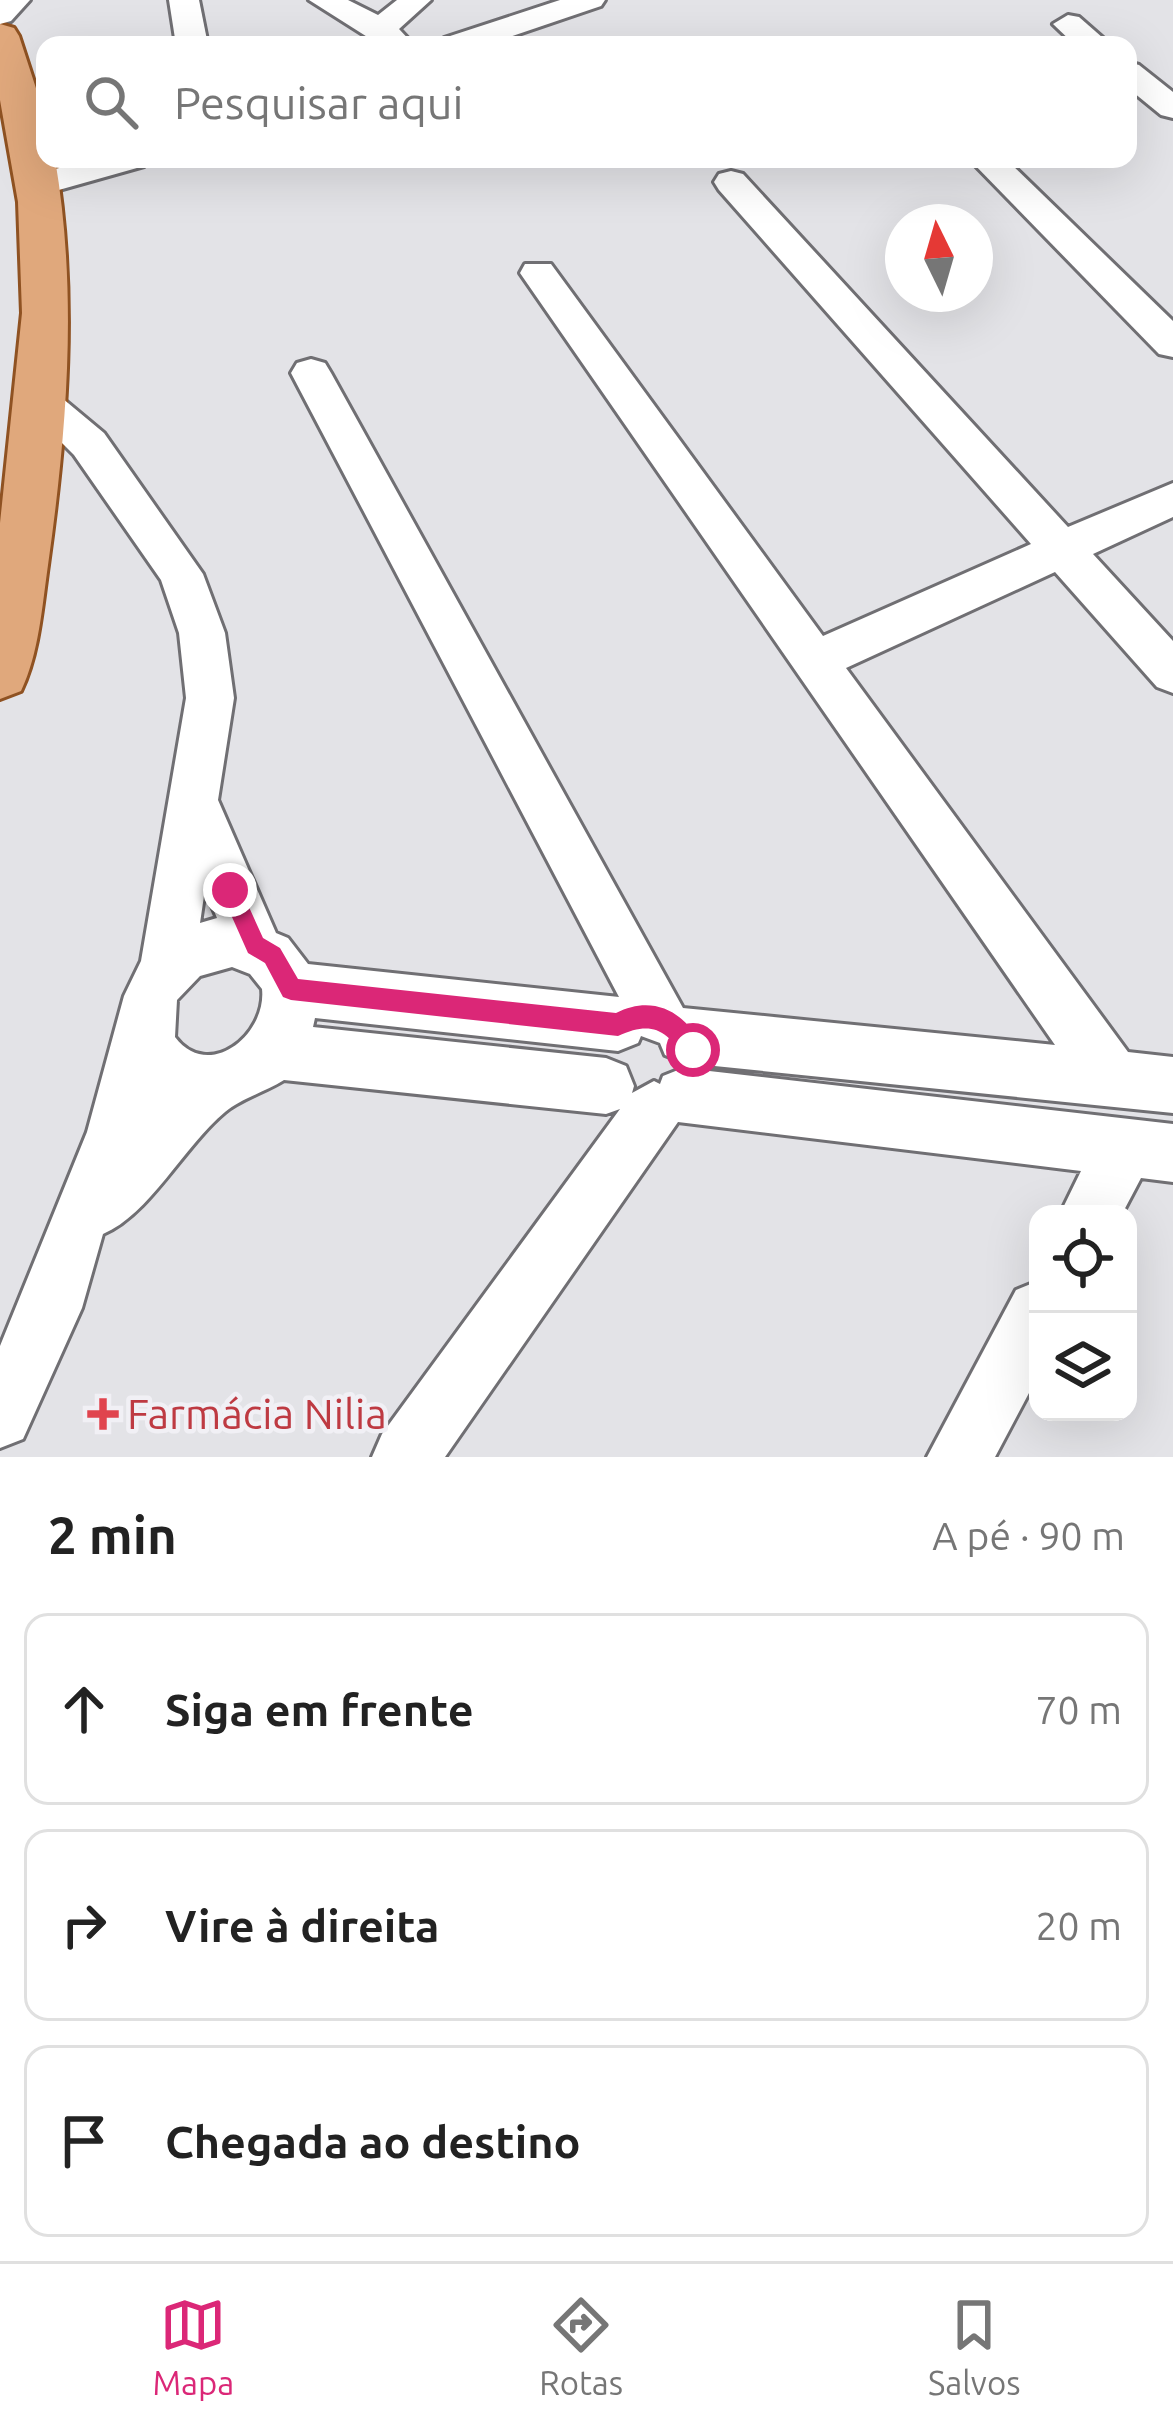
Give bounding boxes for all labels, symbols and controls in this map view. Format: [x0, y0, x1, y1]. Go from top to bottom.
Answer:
search box [36, 36, 1137, 168]
icon: search [78, 69, 144, 135]
text: Pesquisar aqui [174, 77, 463, 128]
north arrow [885, 204, 993, 312]
route end [203, 863, 257, 917]
route start [666, 1023, 720, 1077]
map controls [1029, 1205, 1137, 1421]
button: locate [1029, 1205, 1137, 1313]
button: layers [1029, 1313, 1137, 1421]
place label: Farmácia Nilia [127, 1390, 387, 1437]
marker: Farmácia Nilia [90, 1401, 116, 1427]
text: 2 min [48, 1506, 177, 1564]
text: A pé · 90 m [932, 1514, 1125, 1557]
icon: ahead [51, 1676, 117, 1742]
text: Siga em frente [165, 1684, 474, 1735]
text: 70 m [1035, 1688, 1122, 1731]
icon: right [51, 1892, 117, 1958]
text: Vire à direita [165, 1900, 440, 1951]
text: 20 m [1035, 1904, 1122, 1947]
icon: arrive [51, 2108, 117, 2174]
text: Chegada ao destino [165, 2116, 581, 2167]
tab: Mapa [152, 2292, 234, 2401]
tab: Rotas [539, 2292, 623, 2401]
tab: Salvos [928, 2292, 1021, 2401]

